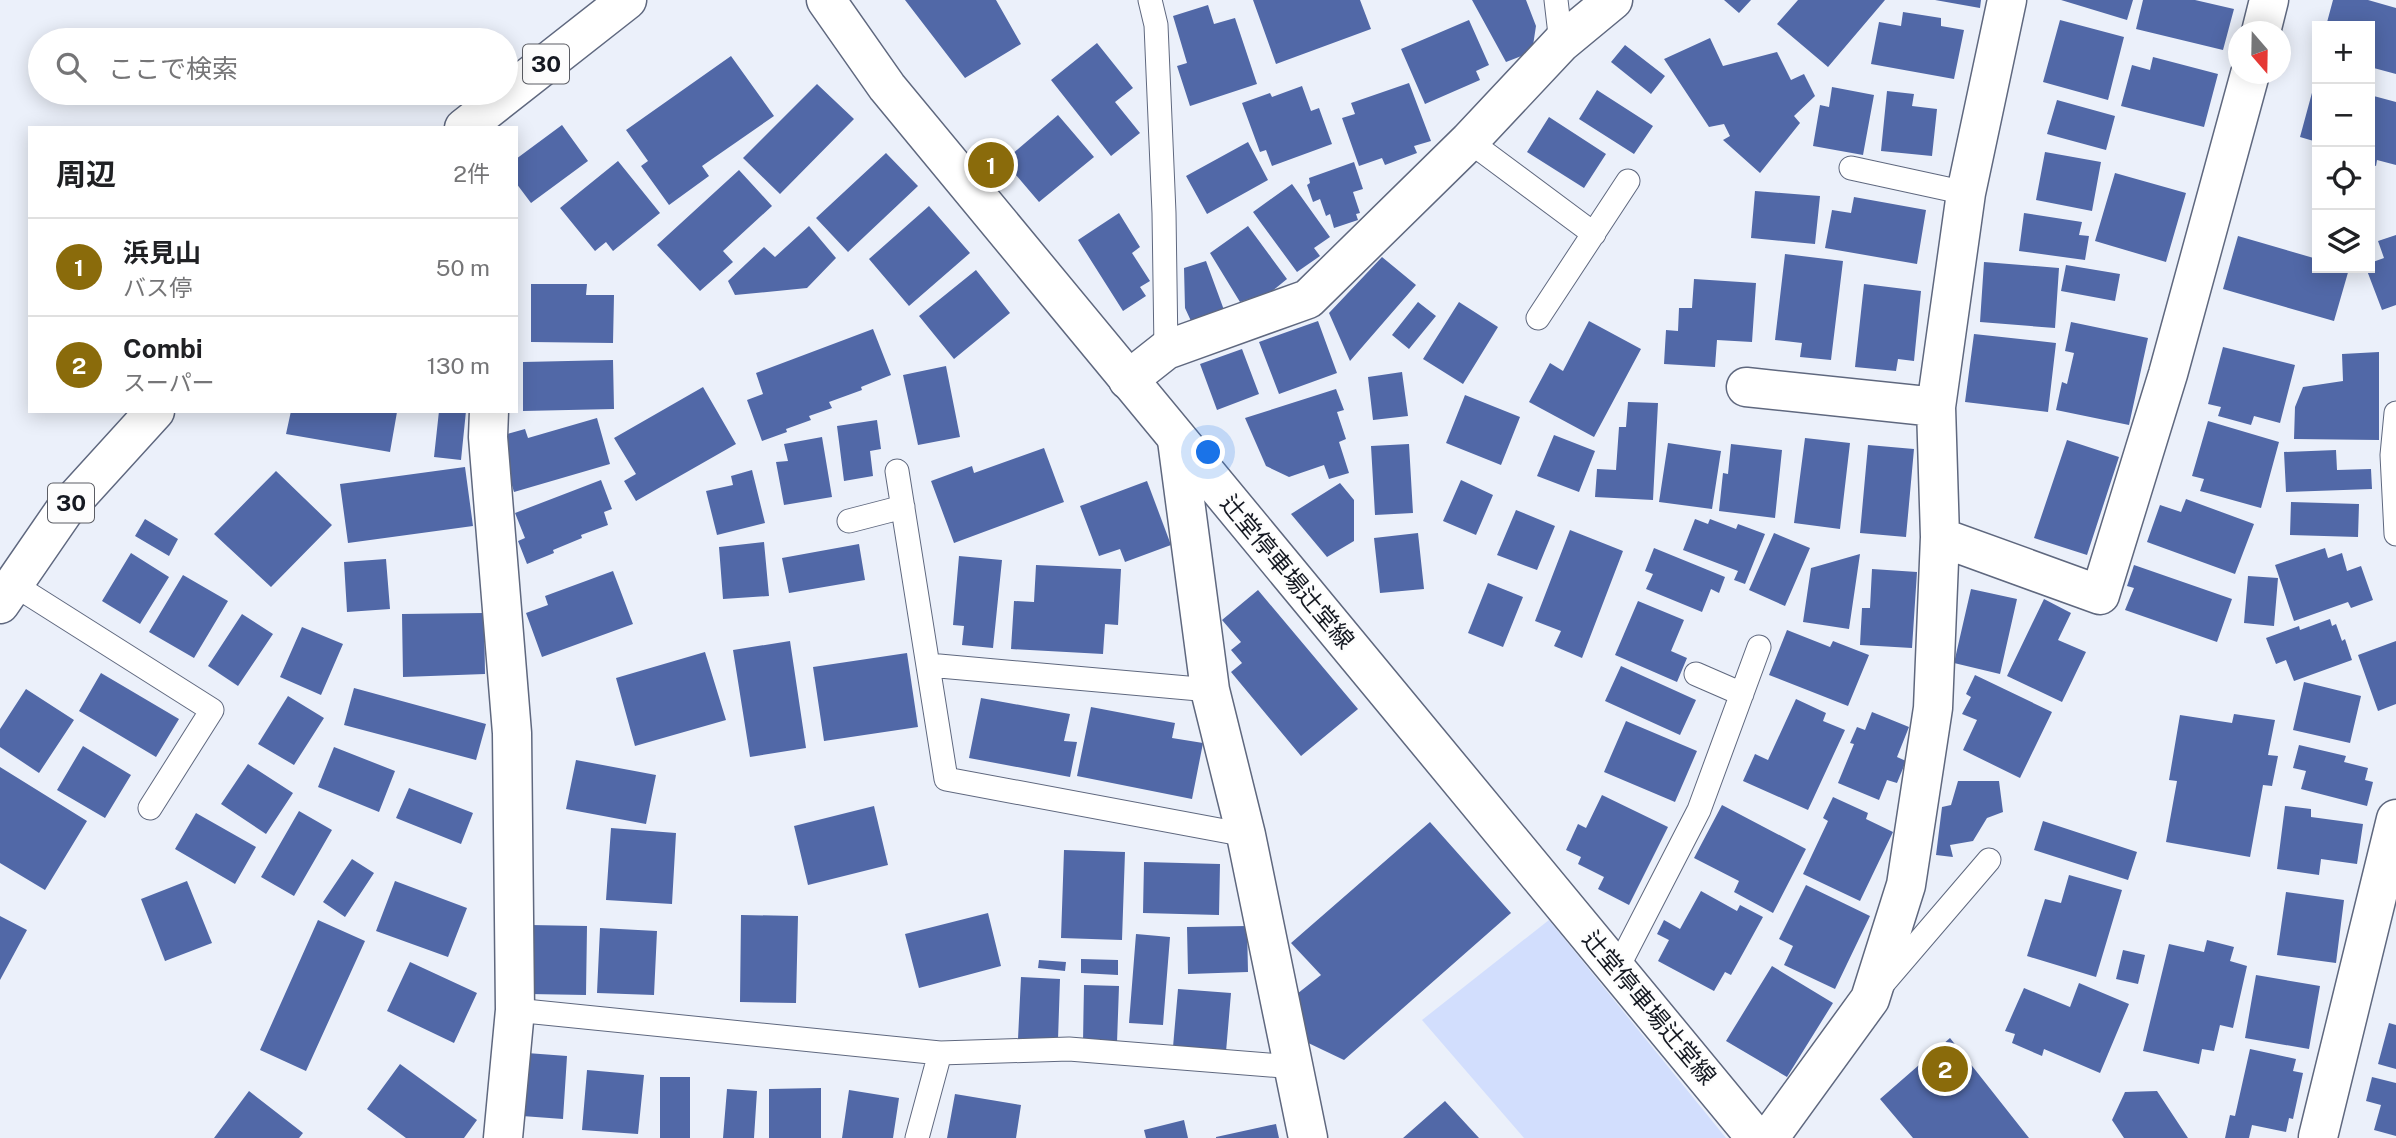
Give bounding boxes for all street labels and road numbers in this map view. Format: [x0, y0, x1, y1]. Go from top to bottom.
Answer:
road number: 30 [523, 44, 569, 83]
road number: 30 [48, 484, 94, 523]
street label: 辻堂停車場辻堂線 [1215, 489, 1360, 654]
street label: 辻堂停車場辻堂線 [1577, 925, 1722, 1090]

